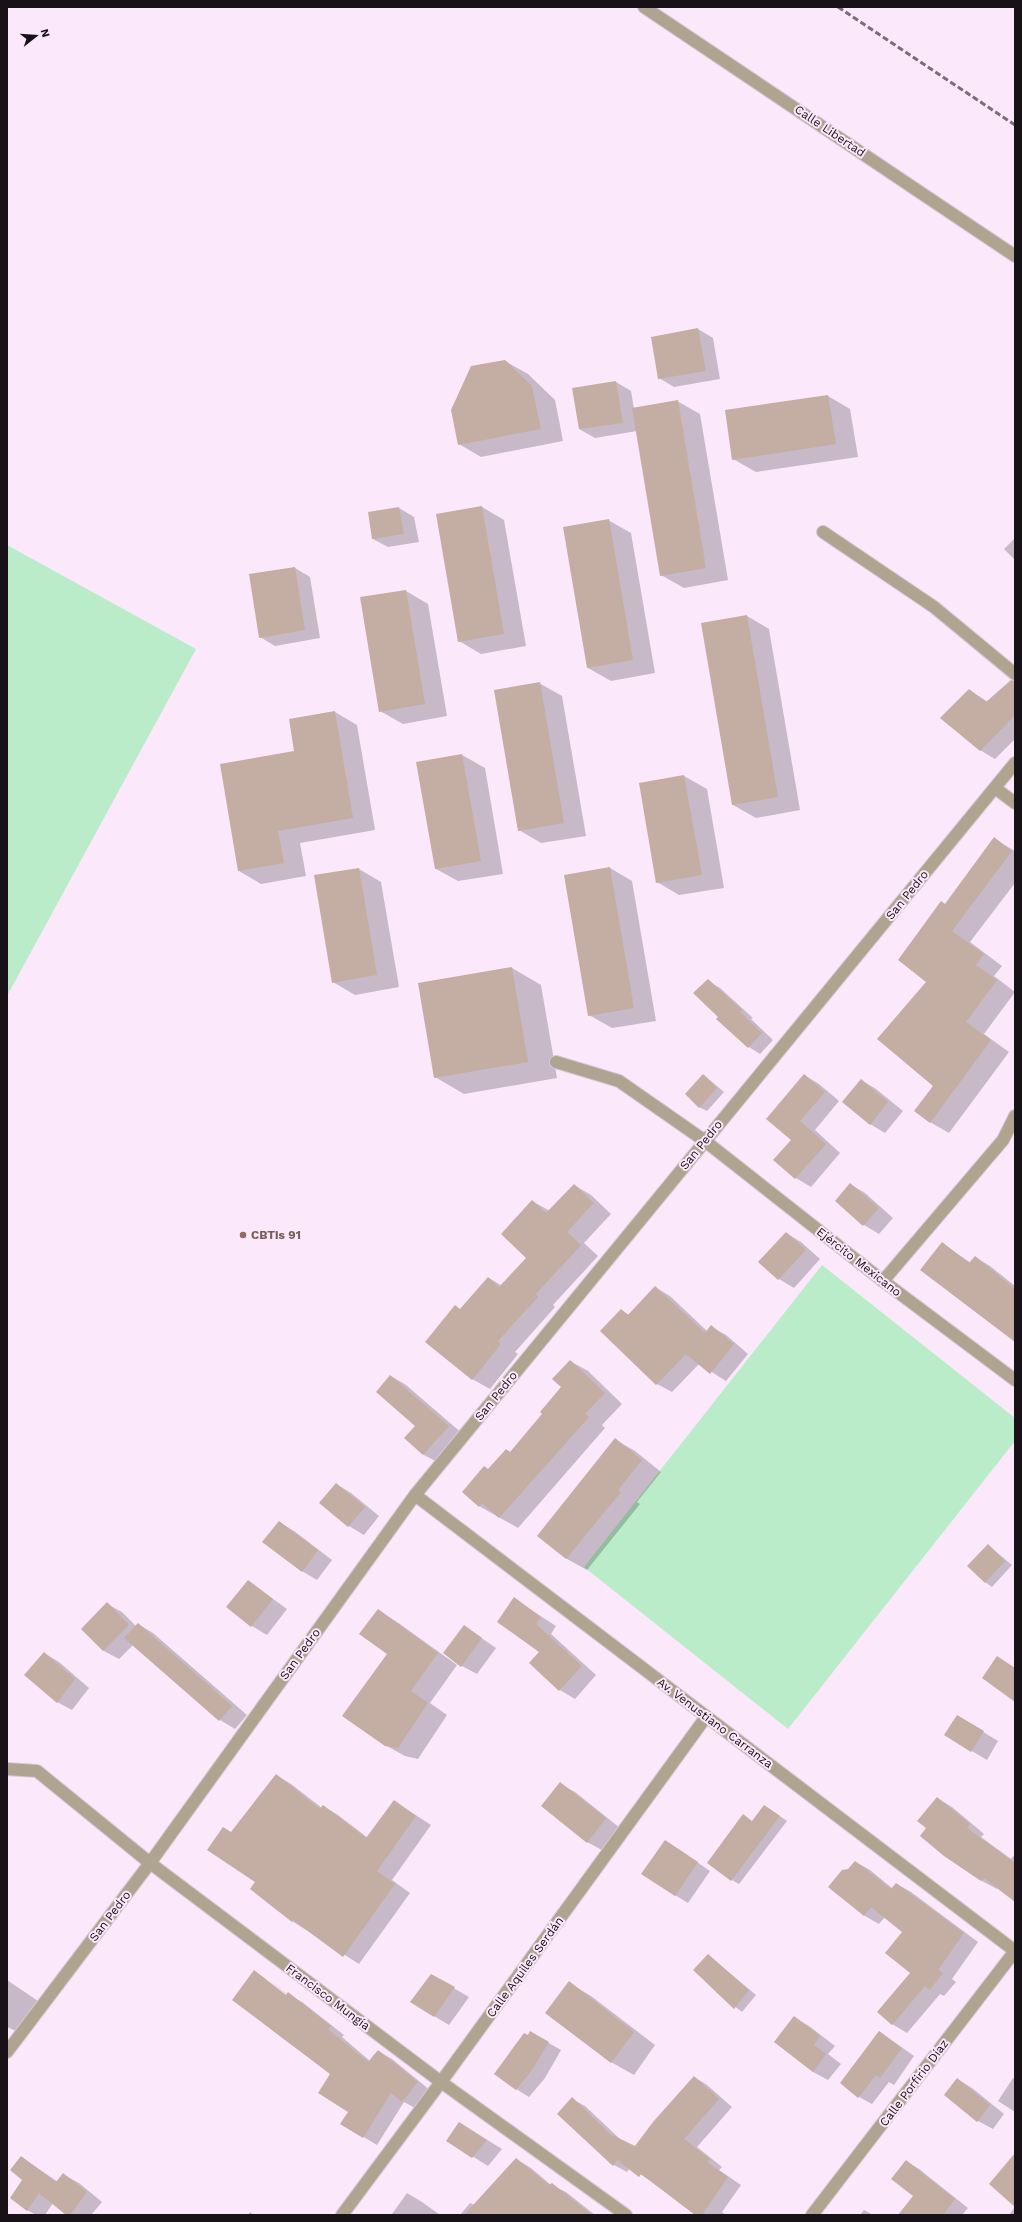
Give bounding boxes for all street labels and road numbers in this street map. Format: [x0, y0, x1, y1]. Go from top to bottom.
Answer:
street label: Calle Libertad [792, 102, 868, 160]
street label: San Pedro [883, 867, 931, 923]
street label: San Pedro [677, 1117, 725, 1173]
street label: Ejército Mexicano [814, 1225, 904, 1299]
street label: San Pedro [472, 1368, 520, 1424]
street label: San Pedro [277, 1626, 323, 1682]
street label: Av. Venustiano Carranza [655, 1675, 776, 1771]
street label: San Pedro [87, 1888, 133, 1944]
street label: Calle Aquiles Serdán [484, 1914, 566, 2020]
street label: Francisco Mungía [283, 1961, 373, 2033]
street label: Calle Porfirio Díaz [877, 2037, 951, 2129]

